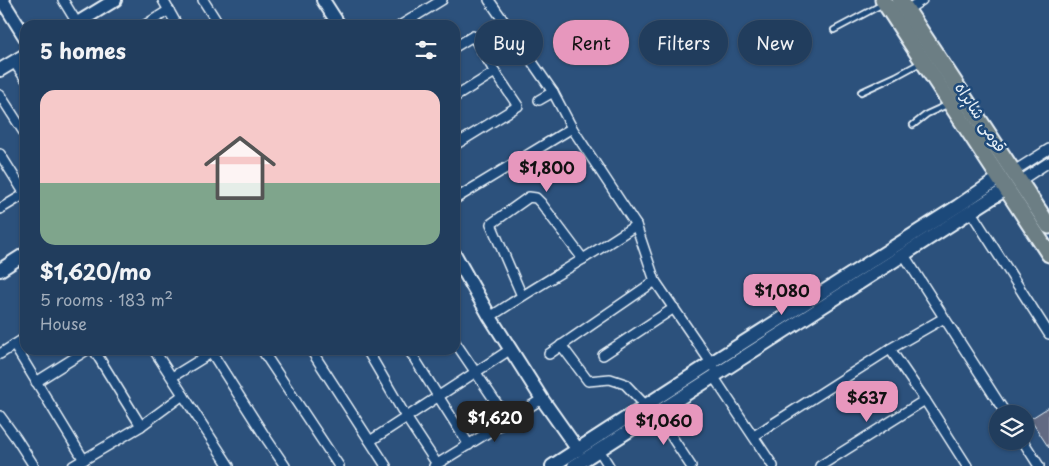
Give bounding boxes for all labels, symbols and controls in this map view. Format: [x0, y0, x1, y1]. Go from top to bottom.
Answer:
chip: Buy [475, 20, 543, 65]
chip: Rent [553, 20, 629, 65]
chip: Filters [639, 20, 728, 65]
chip: New [738, 20, 812, 65]
text: 5 homes [40, 34, 126, 66]
icon: filters [412, 36, 440, 64]
street label: قومی شاہراہ [949, 77, 1014, 157]
icon: home [195, 123, 285, 213]
pin: $1,800 [506, 150, 588, 193]
text: $1,800 [519, 155, 575, 179]
text: $1,620/mo [40, 255, 151, 287]
pin: $1,080 [741, 274, 823, 316]
text: $1,080 [754, 278, 810, 302]
text: 5 rooms · 183 m² [40, 287, 173, 311]
text: House [40, 311, 87, 335]
pin: $637 [837, 380, 897, 423]
text: $637 [847, 385, 887, 409]
pin: $1,620 [454, 400, 536, 443]
pin: $1,060 [623, 404, 705, 446]
text: $1,620 [468, 405, 522, 429]
map controls [989, 405, 1034, 450]
button: layers [989, 405, 1034, 450]
text: $1,060 [636, 408, 692, 432]

